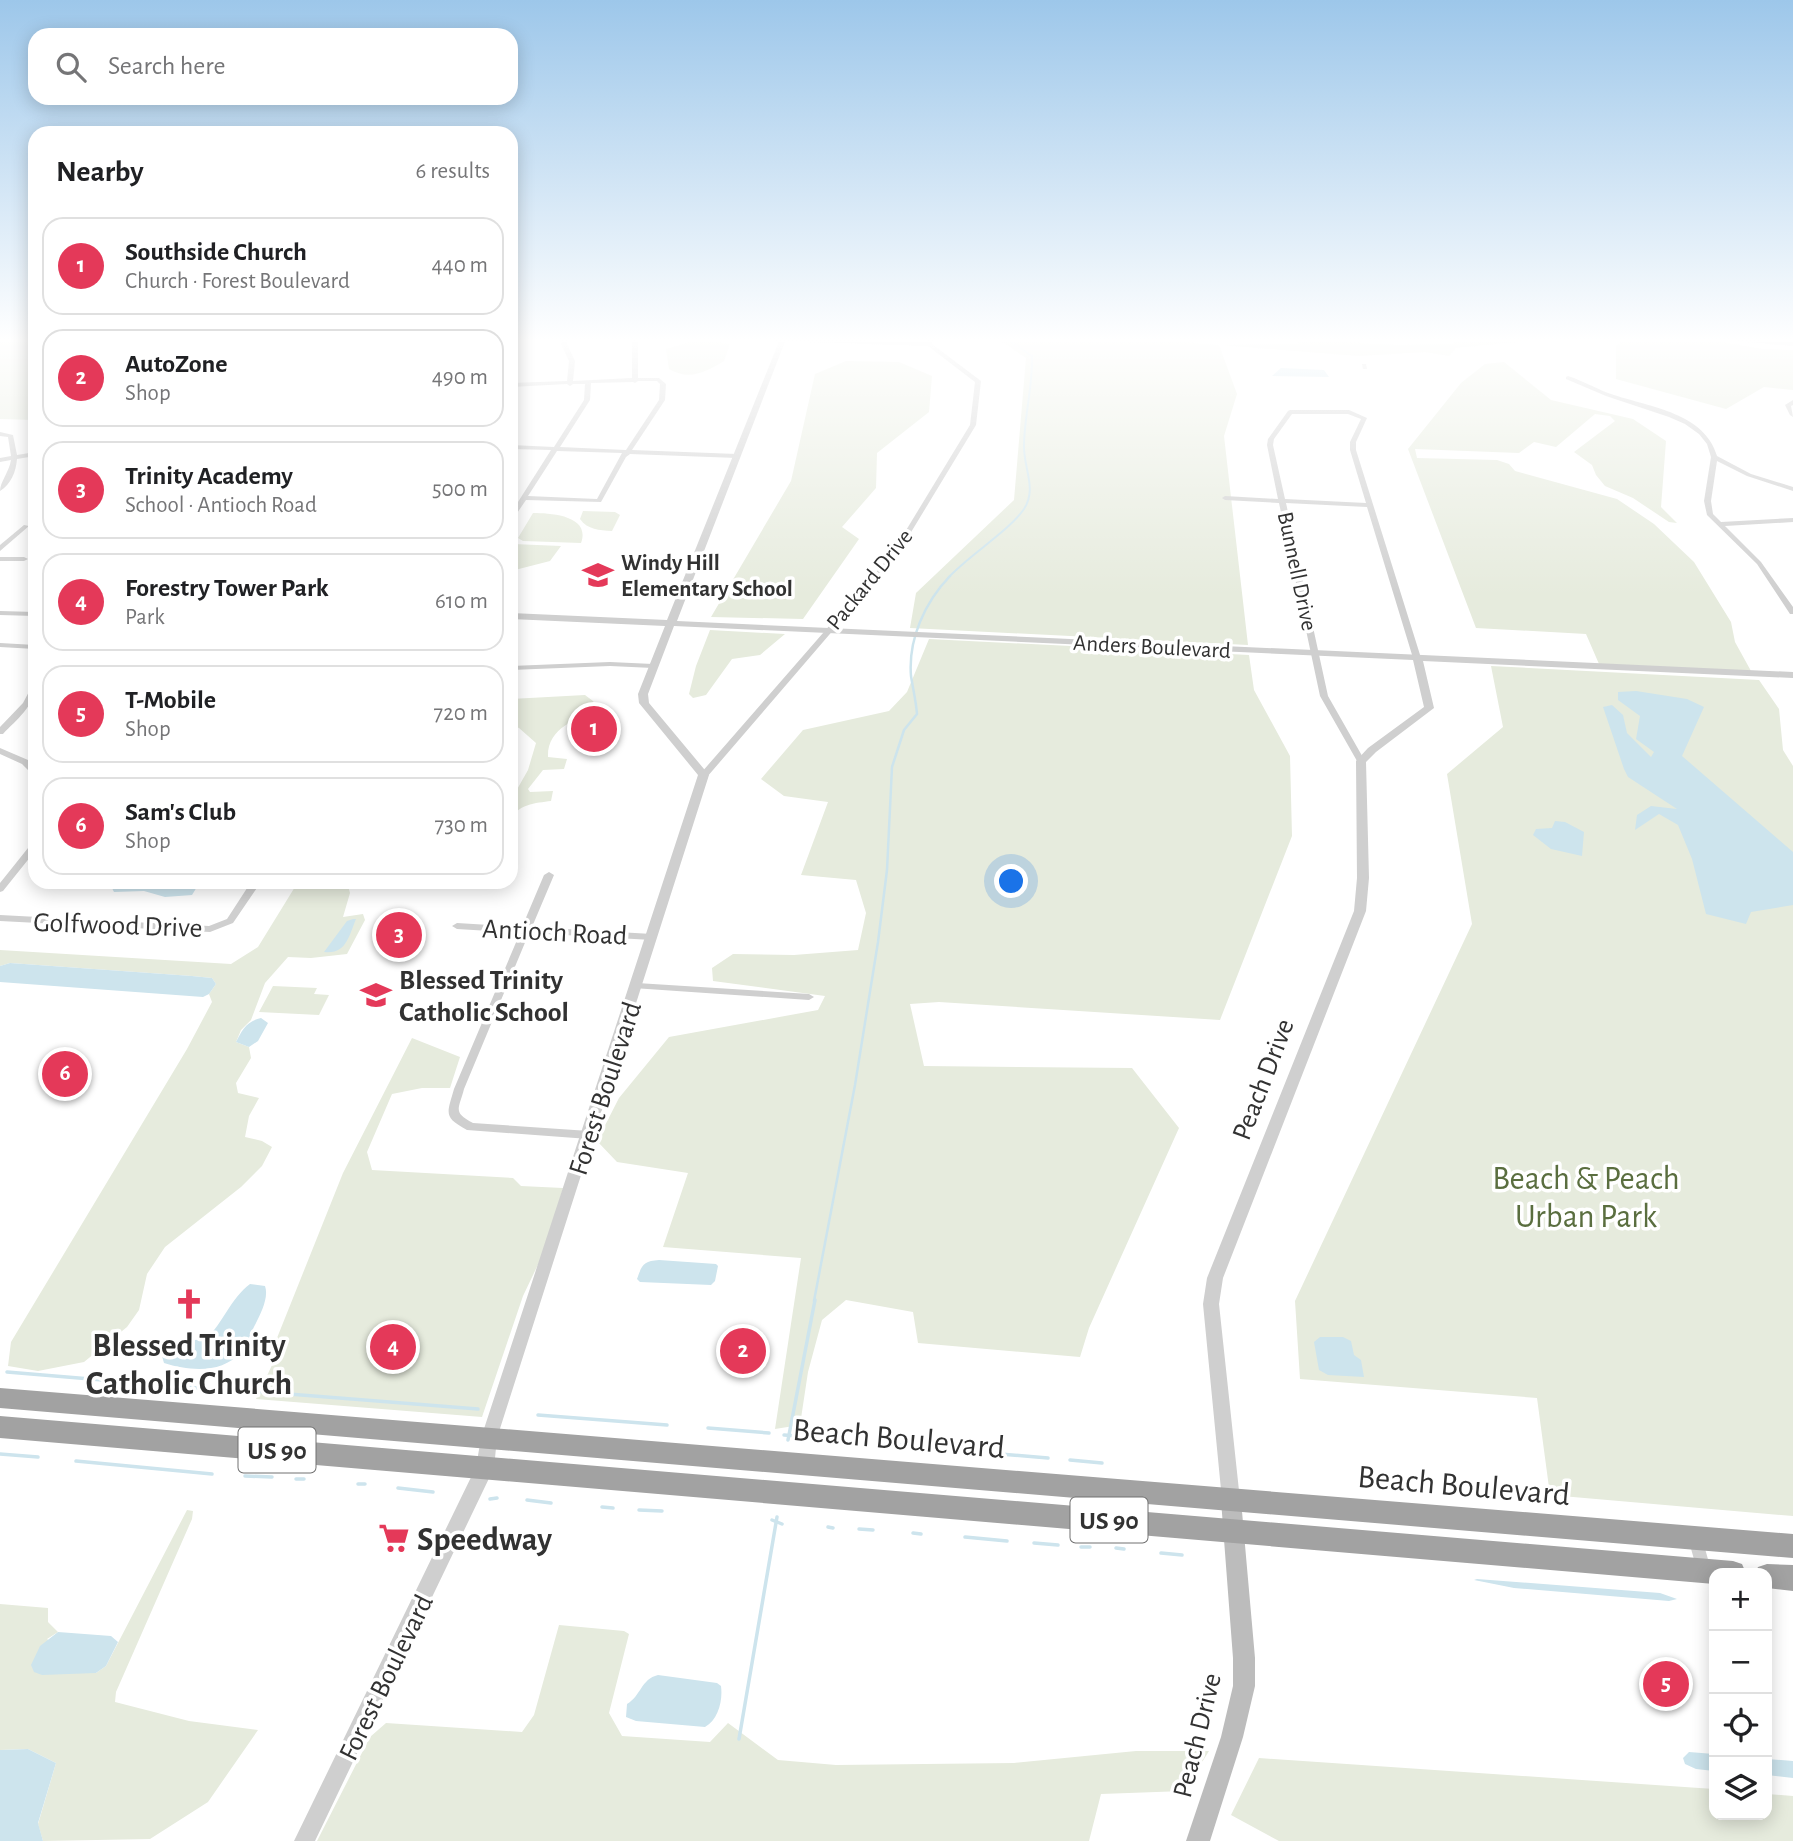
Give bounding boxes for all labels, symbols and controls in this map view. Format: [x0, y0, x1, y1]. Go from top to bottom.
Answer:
search box [28, 28, 518, 105]
icon: search [52, 48, 90, 86]
text: Search here [108, 53, 226, 79]
text: Nearby [56, 157, 144, 187]
text: 6 results [416, 160, 490, 183]
text: Southside Church [125, 239, 307, 265]
text: 1 [77, 254, 85, 277]
text: 440 m [432, 254, 488, 277]
text: Church · Forest Boulevard [125, 270, 350, 293]
text: AutoZone [125, 351, 227, 377]
text: 2 [76, 366, 86, 389]
text: 490 m [432, 366, 488, 389]
text: Shop [125, 382, 171, 405]
text: Trinity Academy [125, 463, 293, 489]
text: 3 [76, 478, 86, 501]
text: 500 m [432, 478, 488, 501]
text: School · Antioch Road [125, 494, 317, 517]
street label: Bunnell Drive [1273, 510, 1320, 633]
street label: Packard Drive [823, 525, 918, 635]
place label: Windy Hill Elementary School [621, 552, 793, 601]
school or university icon: Windy Hill Elementary School [581, 558, 615, 592]
text: Forestry Tower Park [125, 575, 329, 601]
text: 4 [75, 590, 87, 613]
text: 610 m [435, 590, 488, 613]
text: Park [125, 606, 165, 629]
street label: Anders Boulevard [1073, 632, 1231, 663]
text: T-Mobile [125, 687, 216, 713]
text: 5 [76, 702, 86, 725]
text: 720 m [434, 702, 488, 725]
pin: 1 [571, 703, 617, 755]
text: Shop [125, 718, 171, 741]
text: Sam's Club [125, 799, 236, 825]
text: 6 [75, 814, 87, 837]
text: 730 m [435, 814, 488, 837]
text: Shop [125, 830, 171, 853]
your location [994, 864, 1028, 898]
street label: Golfwood Drive [33, 909, 203, 943]
pin: 3 [376, 909, 422, 961]
street label: Antioch Road [482, 915, 628, 951]
place label: Blessed Trinity Catholic School [399, 967, 569, 1027]
school or university icon: Blessed Trinity Catholic School [359, 978, 393, 1012]
street label: Forest Boulevard [565, 998, 647, 1179]
street label: Peach Drive [1228, 1015, 1300, 1144]
pin: 6 [42, 1048, 88, 1100]
park label: Beach & Peach Urban Park [1492, 1163, 1680, 1234]
church icon: Blessed Trinity Catholic Church [172, 1287, 206, 1321]
pin: 4 [370, 1321, 416, 1373]
pin: 2 [720, 1325, 766, 1377]
place label: Blessed Trinity Catholic Church [86, 1330, 292, 1401]
street label: Beach Boulevard [791, 1414, 1006, 1465]
road number: US 90 [238, 1428, 316, 1472]
street label: Beach Boulevard [1356, 1461, 1571, 1512]
road number: US 90 [1070, 1498, 1148, 1542]
supermarket icon: Speedway [377, 1521, 411, 1555]
place label: Speedway [417, 1524, 552, 1557]
map controls [1709, 1568, 1772, 1820]
button: + [1709, 1568, 1772, 1631]
street label: Forest Boulevard [335, 1591, 439, 1765]
button: − [1709, 1631, 1772, 1694]
pin: 5 [1643, 1658, 1689, 1710]
street label: Peach Drive [1169, 1670, 1227, 1801]
button: locate [1709, 1694, 1772, 1757]
button: layers [1709, 1757, 1772, 1820]

